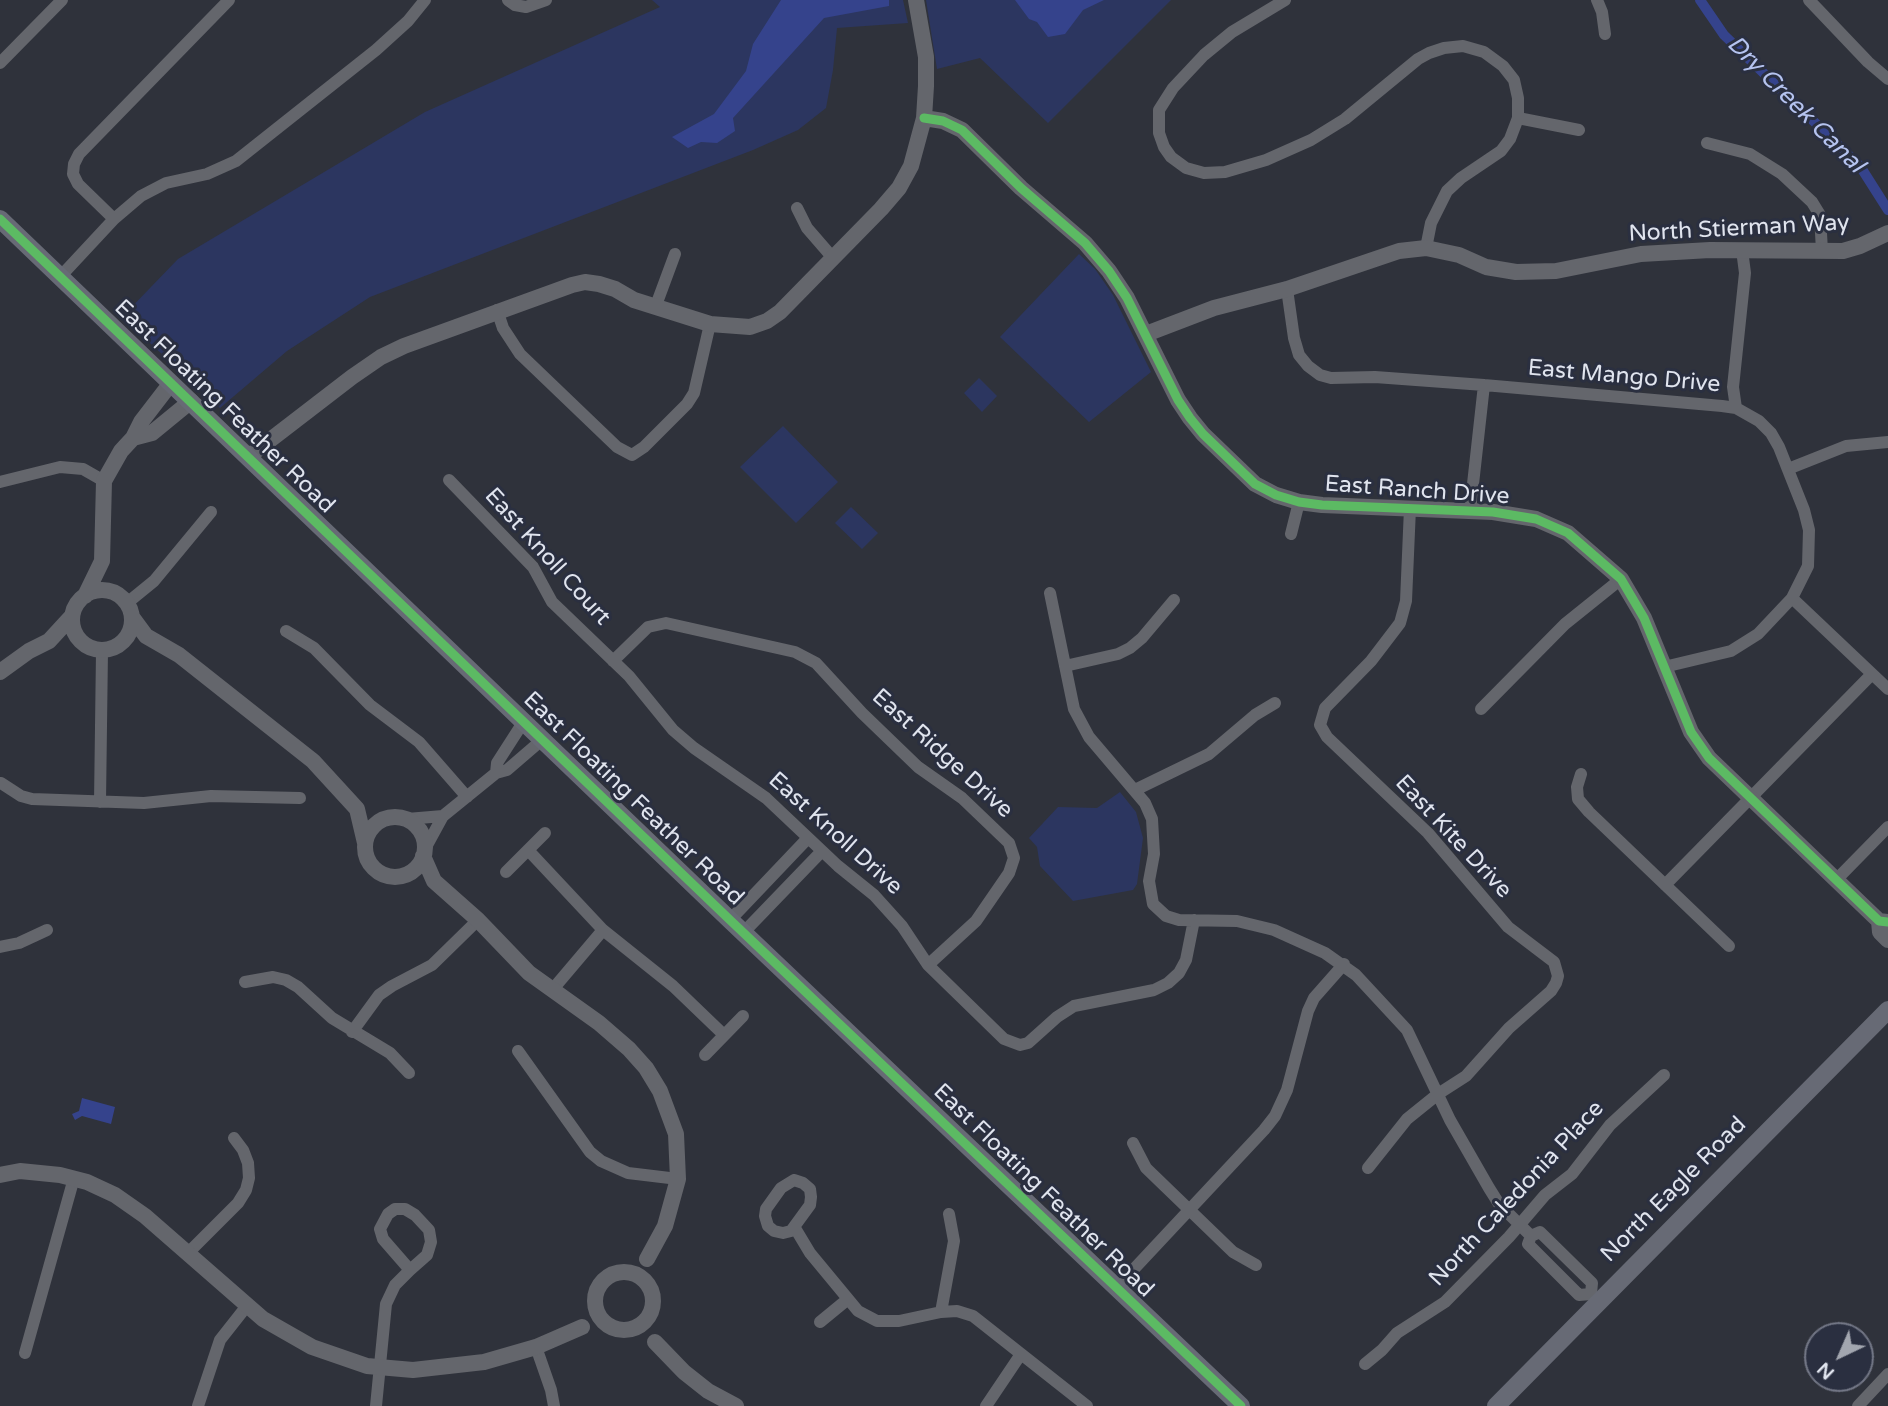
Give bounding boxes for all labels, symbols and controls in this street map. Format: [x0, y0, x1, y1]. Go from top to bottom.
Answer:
water label: Dry Creek Canal [1720, 30, 1870, 180]
street label: North Stierman Way [1628, 209, 1850, 249]
street label: East Floating Feather Road [108, 294, 340, 520]
street label: East Mango Drive [1526, 355, 1722, 399]
street label: East Ranch Drive [1324, 471, 1510, 511]
street label: East Knoll Court [478, 483, 616, 631]
street label: East Ridge Drive [866, 684, 1018, 824]
street label: East Floating Feather Road [517, 686, 749, 912]
street label: East Knoll Drive [762, 767, 908, 901]
street label: East Kite Drive [1389, 770, 1517, 904]
street label: East Floating Feather Road [927, 1078, 1159, 1304]
street label: North Caledonia Place [1424, 1095, 1610, 1293]
street label: North Eagle Road [1596, 1112, 1752, 1268]
north arrow [1804, 1322, 1874, 1392]
text: N [1813, 1357, 1839, 1384]

